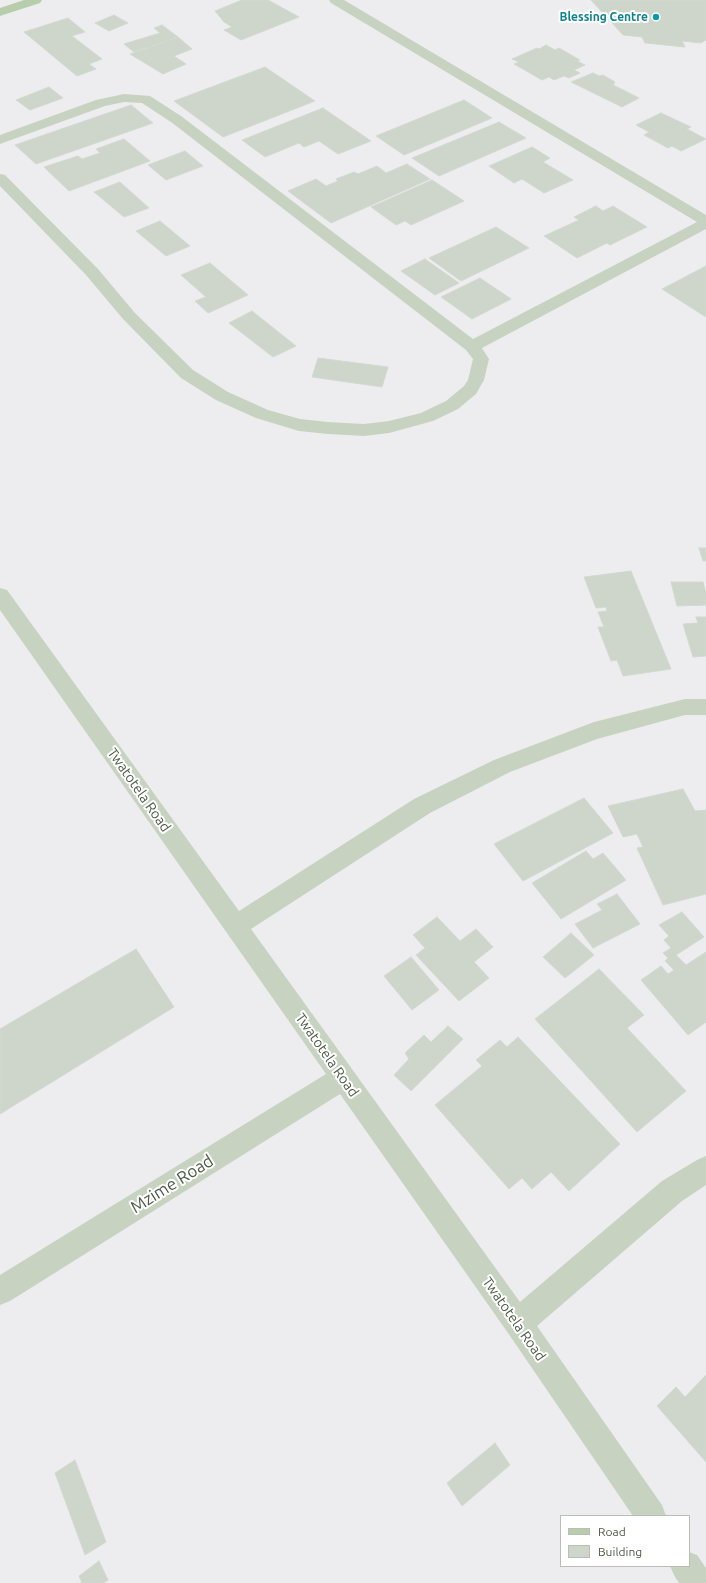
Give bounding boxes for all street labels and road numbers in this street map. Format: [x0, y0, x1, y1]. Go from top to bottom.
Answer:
street label: Twatotela Road [104, 745, 174, 835]
street label: Twatotela Road [292, 1010, 362, 1100]
street label: Mzime Road [127, 1150, 217, 1218]
street label: Twatotela Road [479, 1274, 549, 1364]

